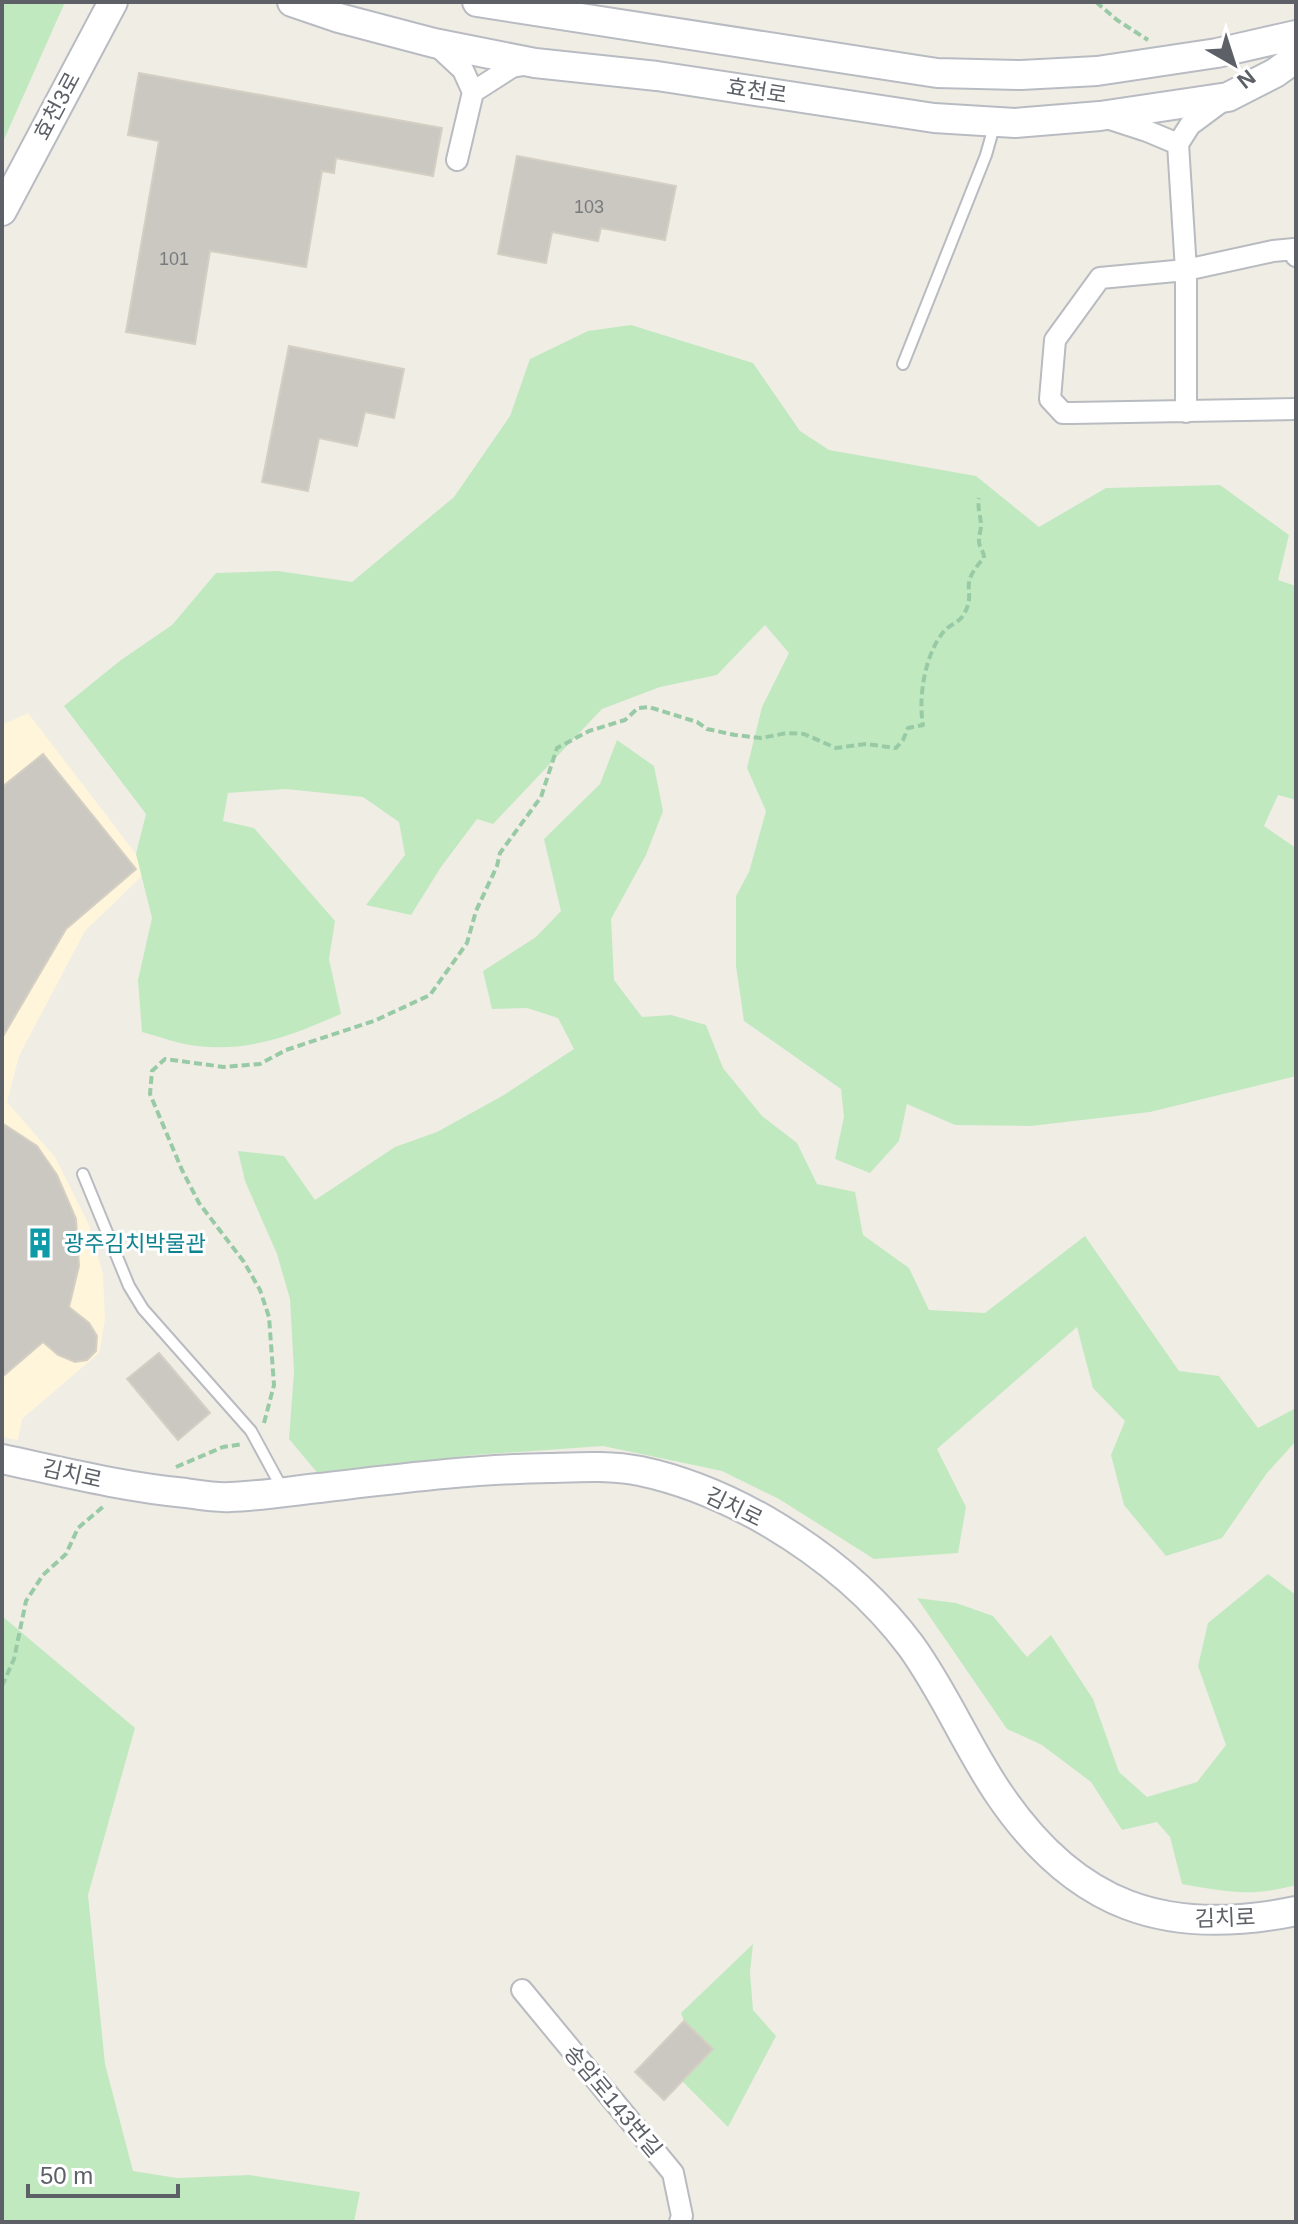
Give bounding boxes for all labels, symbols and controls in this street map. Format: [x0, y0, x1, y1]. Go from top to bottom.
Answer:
north arrow [1194, 24, 1274, 104]
text: N [1232, 64, 1260, 94]
street label: 효천3로 [29, 68, 85, 144]
street label: 효천로 [725, 74, 789, 108]
house number: 103 [574, 197, 604, 217]
house number: 101 [159, 249, 189, 269]
building icon: 광주김치박물관 [23, 1226, 57, 1260]
place label: 광주김치박물관 [64, 1231, 206, 1256]
street label: 김치로 [40, 1455, 104, 1493]
street label: 김치로 [701, 1482, 767, 1532]
street label: 김치로 [1194, 1904, 1256, 1932]
street label: 송암로143번길 [559, 2040, 667, 2162]
scale bar [28, 2148, 178, 2198]
text: 50 m [40, 2162, 93, 2189]

